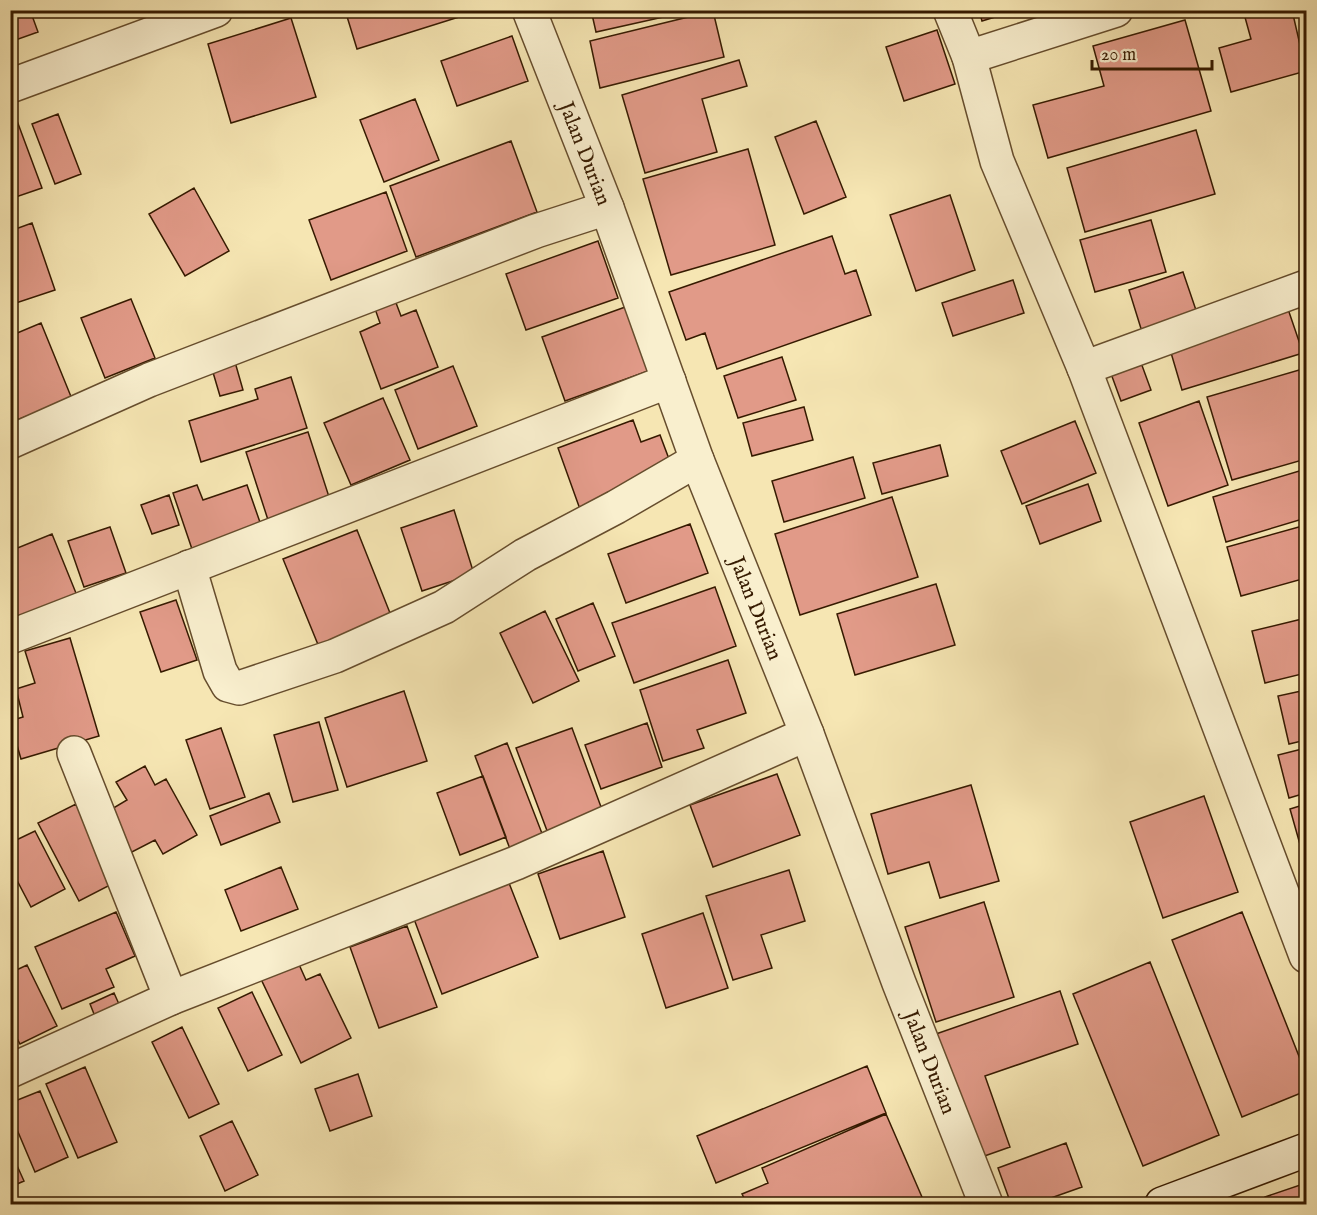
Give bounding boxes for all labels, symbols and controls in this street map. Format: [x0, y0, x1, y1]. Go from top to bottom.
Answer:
scale bar [1092, 33, 1212, 71]
text: 20 m [1101, 44, 1136, 67]
street label: Jalan Durian [551, 96, 617, 210]
street label: Jalan Durian [721, 551, 788, 664]
street label: Jalan Durian [895, 1005, 961, 1118]

